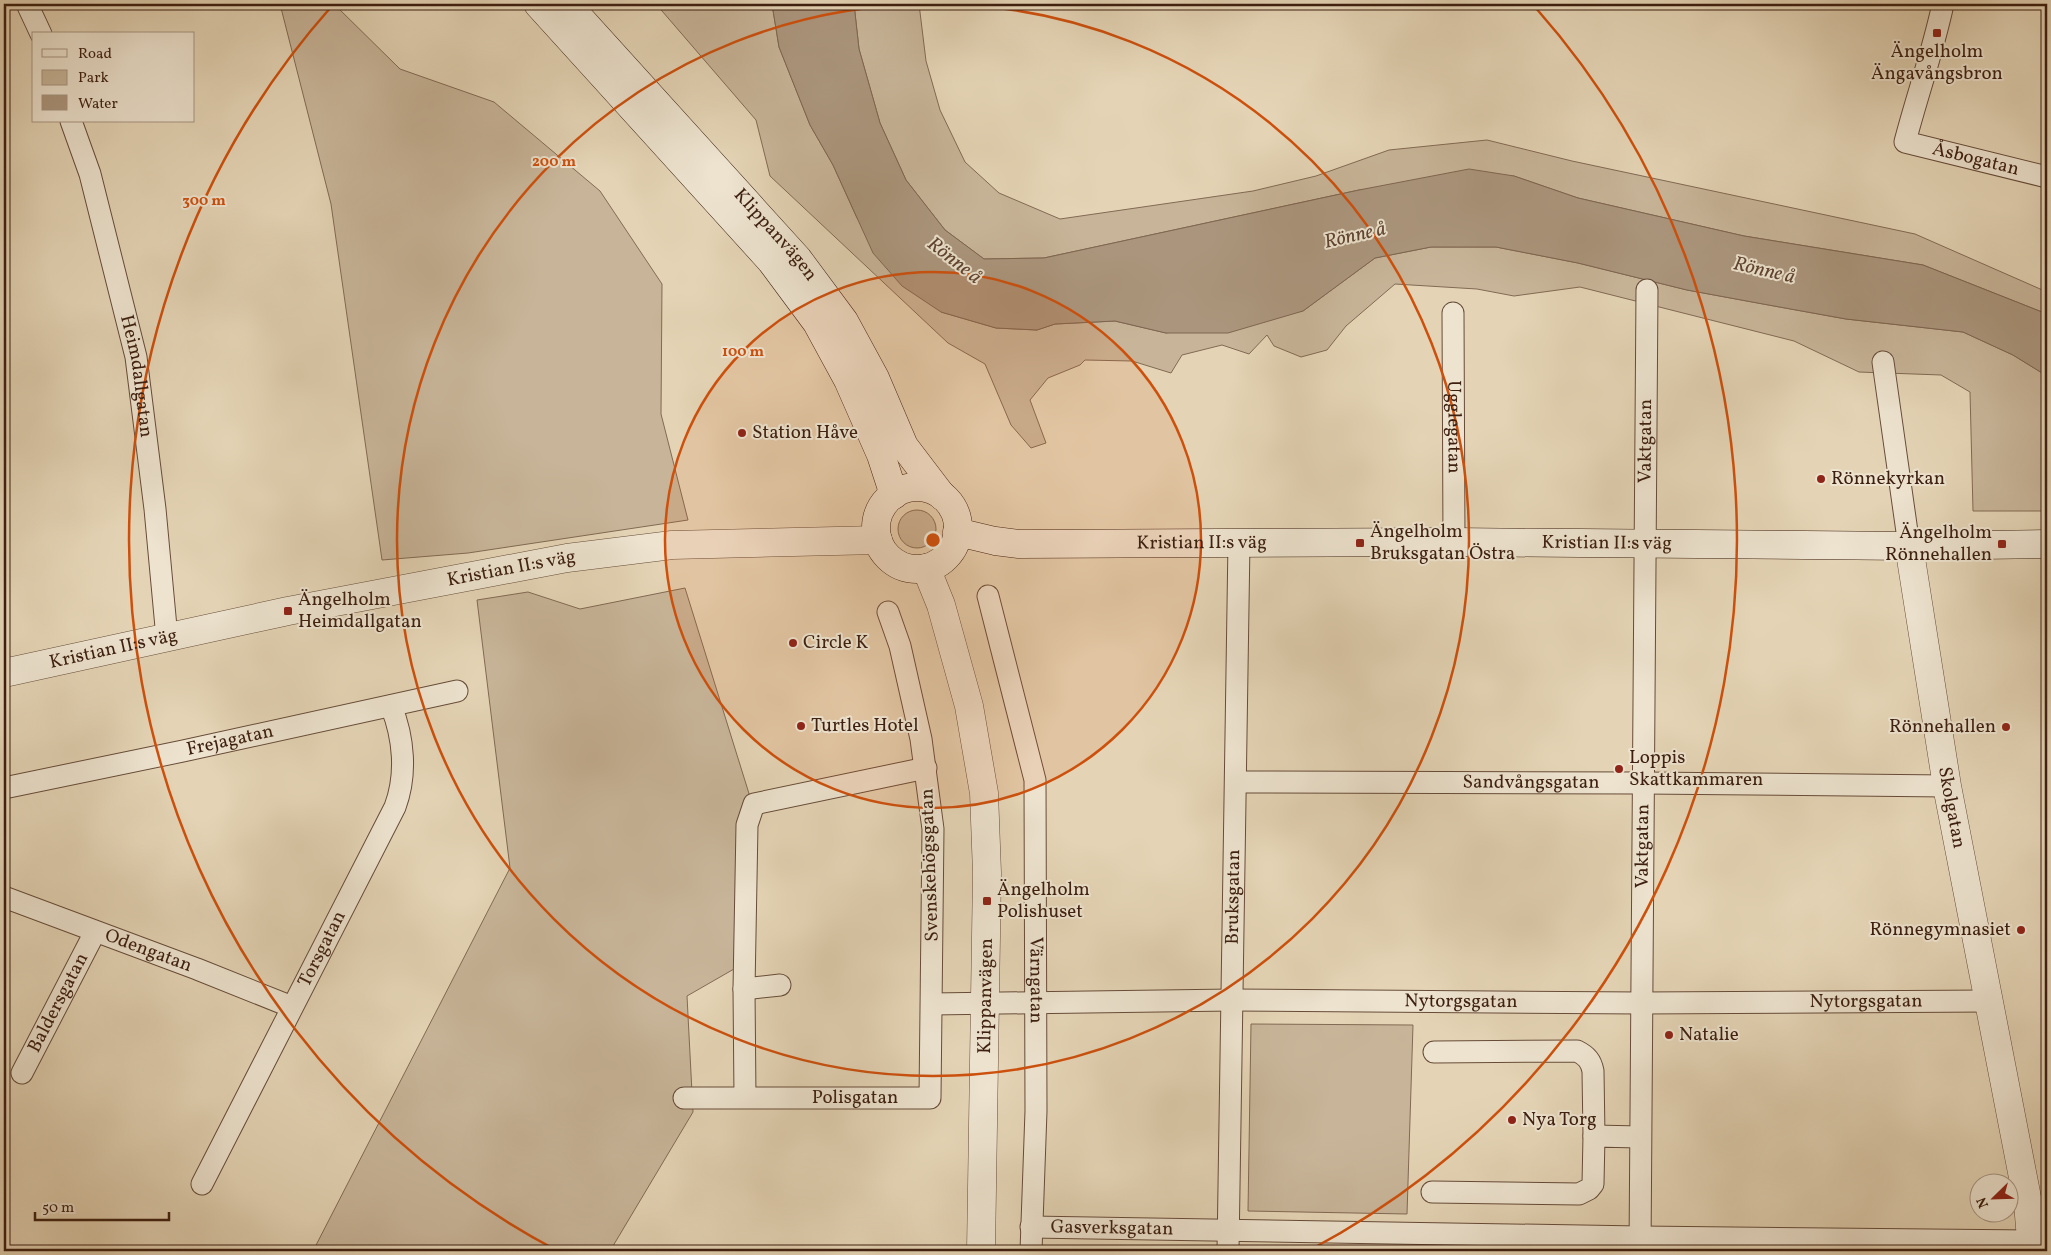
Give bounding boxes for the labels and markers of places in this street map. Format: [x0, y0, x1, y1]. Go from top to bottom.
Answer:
marker: Ängelholm Ängavångsbron [1931, 27, 1943, 39]
place label: Ängelholm Ängavångsbron [1871, 39, 2003, 87]
place label: Station Håve [752, 420, 858, 446]
marker: Station Håve [736, 427, 748, 439]
place label: Rönnekyrkan [1831, 466, 1945, 492]
marker: Rönnekyrkan [1815, 473, 1827, 485]
place label: Ängelholm Bruksgatan Östra [1370, 519, 1515, 567]
place label: Ängelholm Rönnehallen [1885, 520, 1992, 568]
centre of rings [924, 531, 942, 549]
marker: Ängelholm Bruksgatan Östra [1354, 537, 1366, 549]
marker: Ängelholm Rönnehallen [1996, 538, 2008, 550]
place label: Ängelholm Heimdallgatan [298, 587, 422, 635]
marker: Ängelholm Heimdallgatan [282, 605, 294, 617]
place label: Circle K [803, 630, 869, 656]
marker: Circle K [787, 637, 799, 649]
place label: Turtles Hotel [811, 713, 919, 739]
place label: Rönnehallen [1889, 714, 1996, 740]
marker: Turtles Hotel [795, 720, 807, 732]
marker: Rönnehallen [2000, 721, 2012, 733]
place label: Loppis Skattkammaren [1629, 745, 1763, 793]
marker: Loppis Skattkammaren [1613, 763, 1625, 775]
place label: Ängelholm Polishuset [997, 877, 1090, 925]
marker: Ängelholm Polishuset [981, 895, 993, 907]
place label: Rönnegymnasiet [1869, 917, 2011, 943]
marker: Rönnegymnasiet [2015, 924, 2027, 936]
place label: Natalie [1679, 1022, 1739, 1048]
marker: Natalie [1663, 1029, 1675, 1041]
place label: Nya Torg [1522, 1107, 1597, 1133]
marker: Nya Torg [1506, 1114, 1518, 1126]

